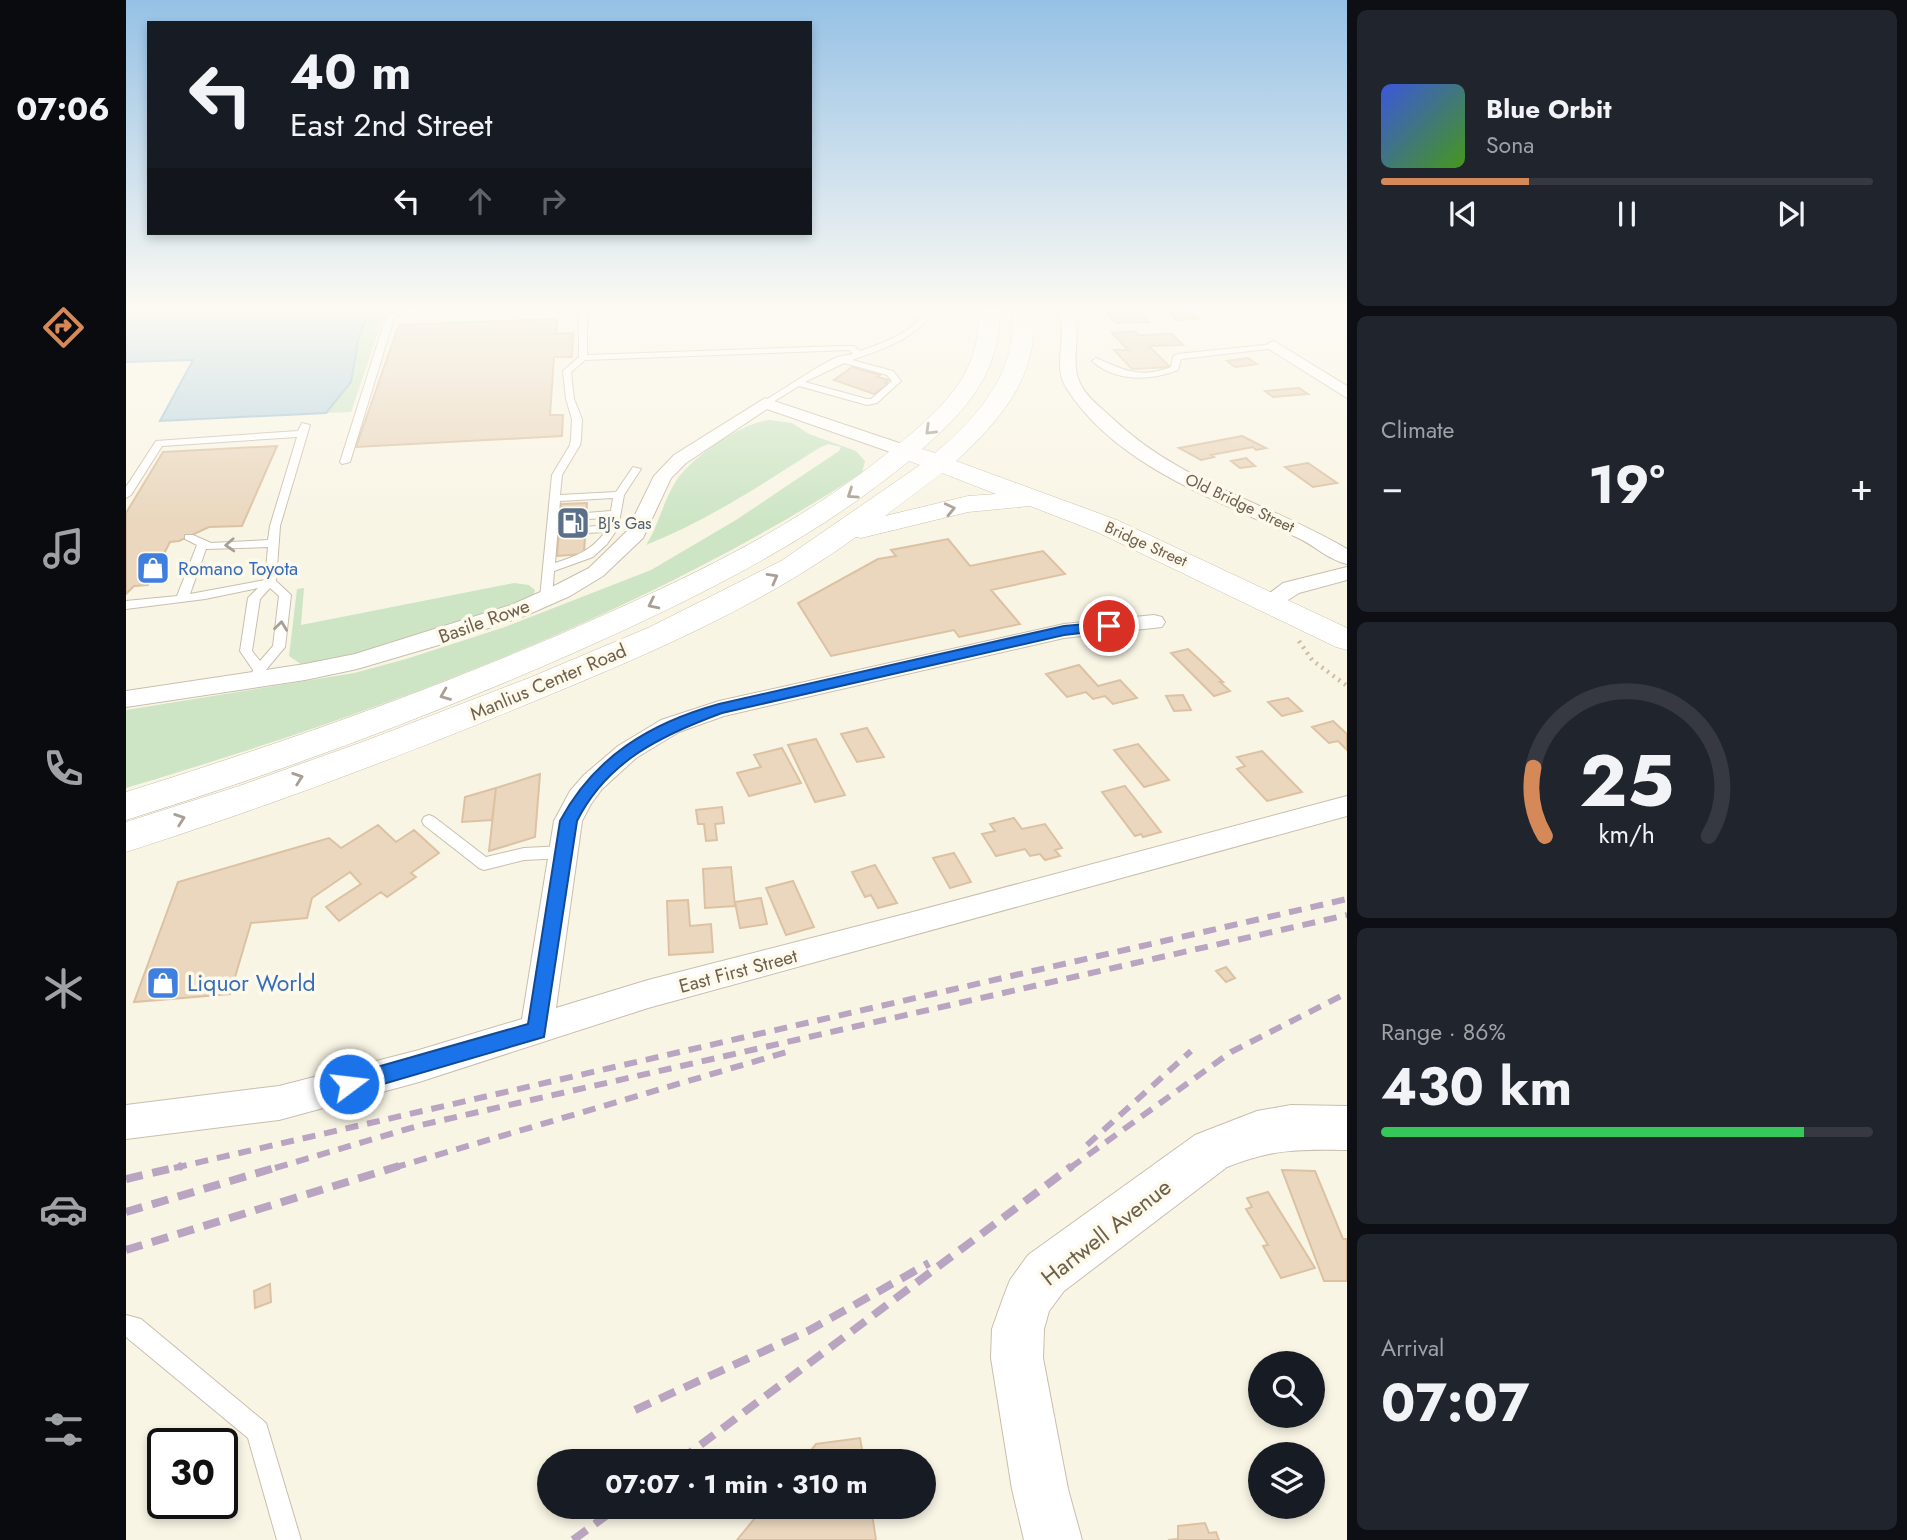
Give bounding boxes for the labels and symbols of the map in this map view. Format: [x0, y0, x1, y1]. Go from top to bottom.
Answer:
one-way arrow [925, 422, 938, 435]
street label: Old Bridge Street [1182, 468, 1299, 538]
one-way arrow [847, 486, 860, 498]
one-way arrow [944, 502, 956, 517]
fuel station icon: BJ's Gas [554, 504, 592, 542]
place label: BJ's Gas [598, 512, 652, 535]
street label: Bridge Street [1101, 516, 1191, 572]
one-way arrow [224, 538, 235, 553]
shop icon: Romano Toyota [134, 549, 172, 587]
place label: Romano Toyota [178, 555, 298, 582]
one-way arrow [766, 573, 779, 586]
street label: Basile Rowe [435, 592, 534, 650]
one-way arrow [648, 595, 660, 609]
pin [1079, 596, 1139, 656]
one-way arrow [274, 621, 289, 632]
street label: Manlius Center Road [466, 637, 630, 727]
one-way arrow [439, 686, 451, 700]
one-way arrow [292, 772, 304, 786]
one-way arrow [173, 813, 186, 827]
street label: East First Street [676, 942, 801, 1000]
shop icon: Liquor World [144, 964, 182, 1002]
place label: Liquor World [187, 966, 316, 1000]
position arrow [312, 1047, 386, 1121]
street label: Hartwell Avenue [1034, 1170, 1179, 1294]
speed limit sign: 30 [147, 1428, 238, 1519]

